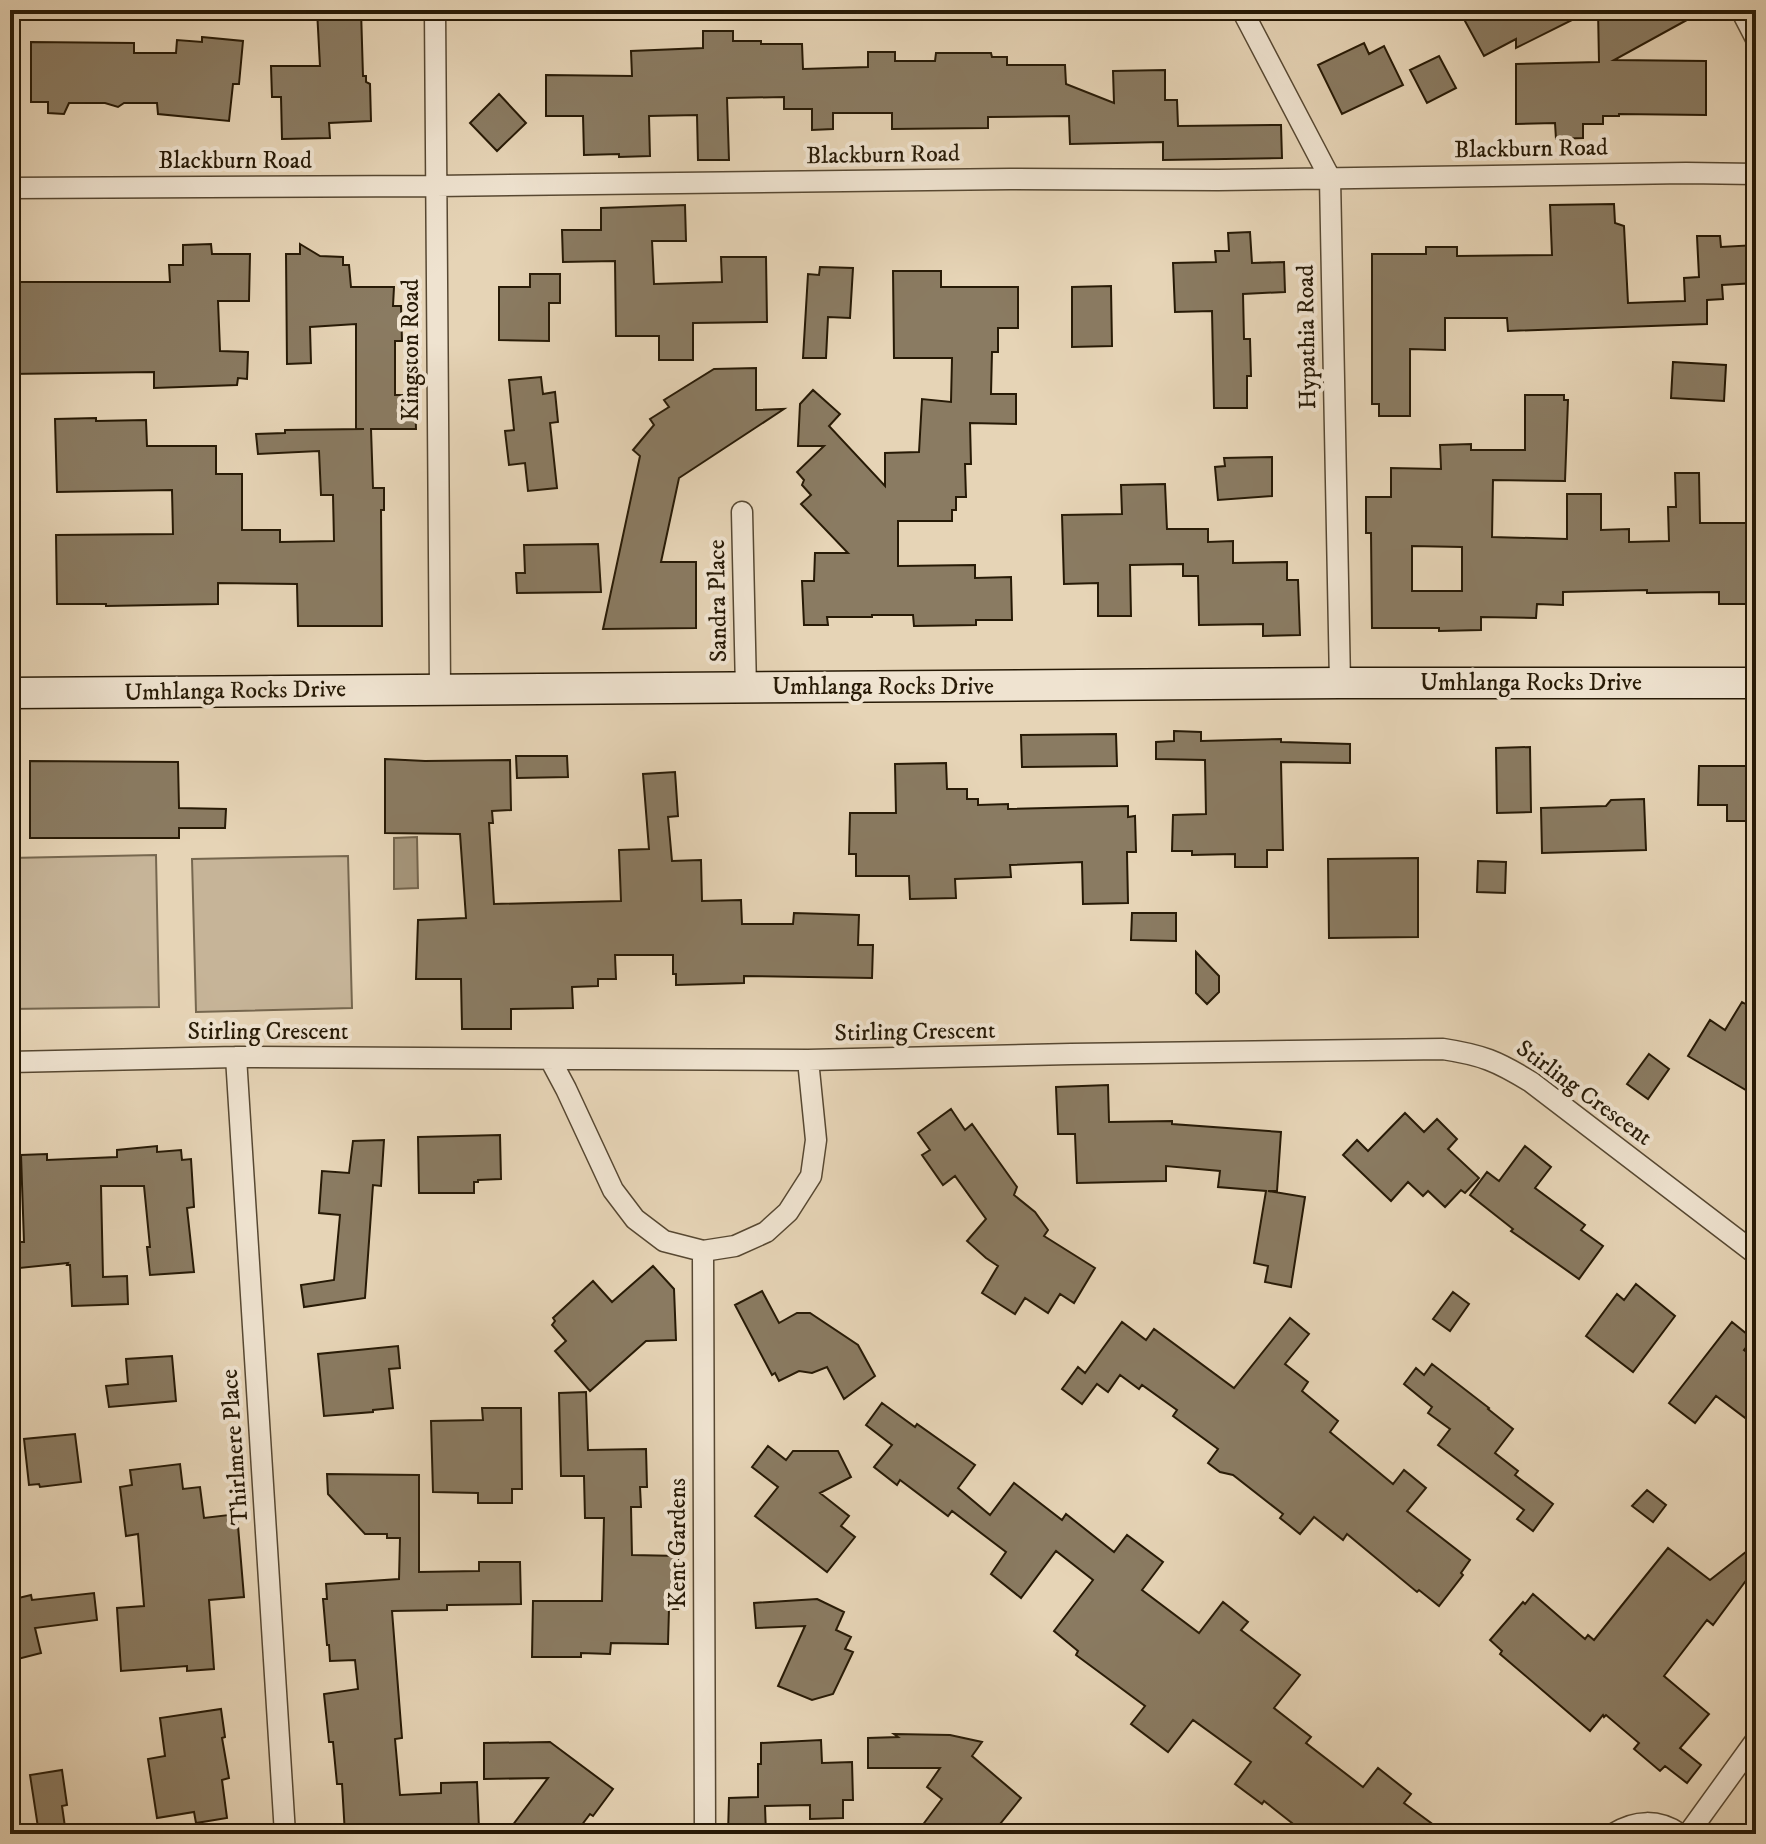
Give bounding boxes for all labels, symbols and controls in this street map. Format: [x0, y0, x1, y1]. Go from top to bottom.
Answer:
street label: Blackburn Road [1454, 133, 1608, 165]
street label: Blackburn Road [806, 139, 960, 171]
street label: Blackburn Road [158, 146, 312, 176]
street label: Hypathia Road [1291, 264, 1323, 410]
street label: Kingston Road [396, 279, 426, 421]
street label: Sandra Place [702, 539, 734, 663]
street label: Umhlanga Rocks Drive [1420, 668, 1642, 698]
street label: Umhlanga Rocks Drive [772, 672, 994, 702]
street label: Umhlanga Rocks Drive [124, 674, 346, 708]
street label: Stirling Crescent [834, 1016, 996, 1048]
street label: Stirling Crescent [187, 1017, 349, 1047]
street label: Stirling Crescent [1510, 1034, 1658, 1153]
street label: Thirlmere Place [215, 1368, 255, 1526]
street label: Kent Gardens [663, 1478, 693, 1608]

